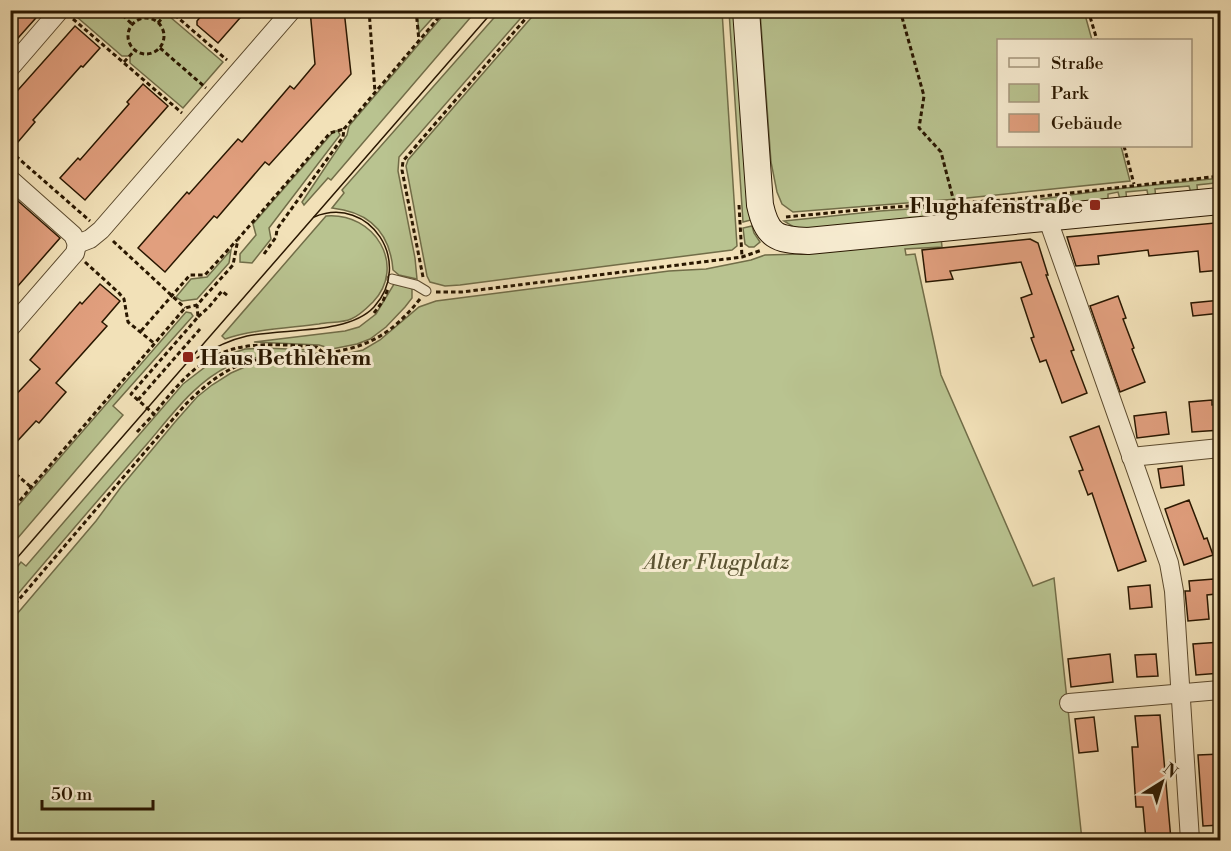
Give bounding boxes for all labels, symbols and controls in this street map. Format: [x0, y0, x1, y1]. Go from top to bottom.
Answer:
legend [997, 39, 1192, 147]
text: Straße [1051, 52, 1104, 75]
text: Park [1051, 82, 1090, 105]
text: Gebäude [1051, 112, 1122, 135]
place label: Flughafenstraße [909, 193, 1083, 220]
marker: Flughafenstraße [1088, 198, 1102, 212]
place label: Haus Bethlehem [200, 345, 371, 372]
marker: Haus Bethlehem [181, 350, 195, 364]
park label: Alter Flugplatz [642, 549, 790, 576]
north arrow [1132, 752, 1192, 812]
text: N [1159, 759, 1182, 783]
scale bar [42, 773, 153, 811]
text: 50 m [51, 783, 93, 806]

